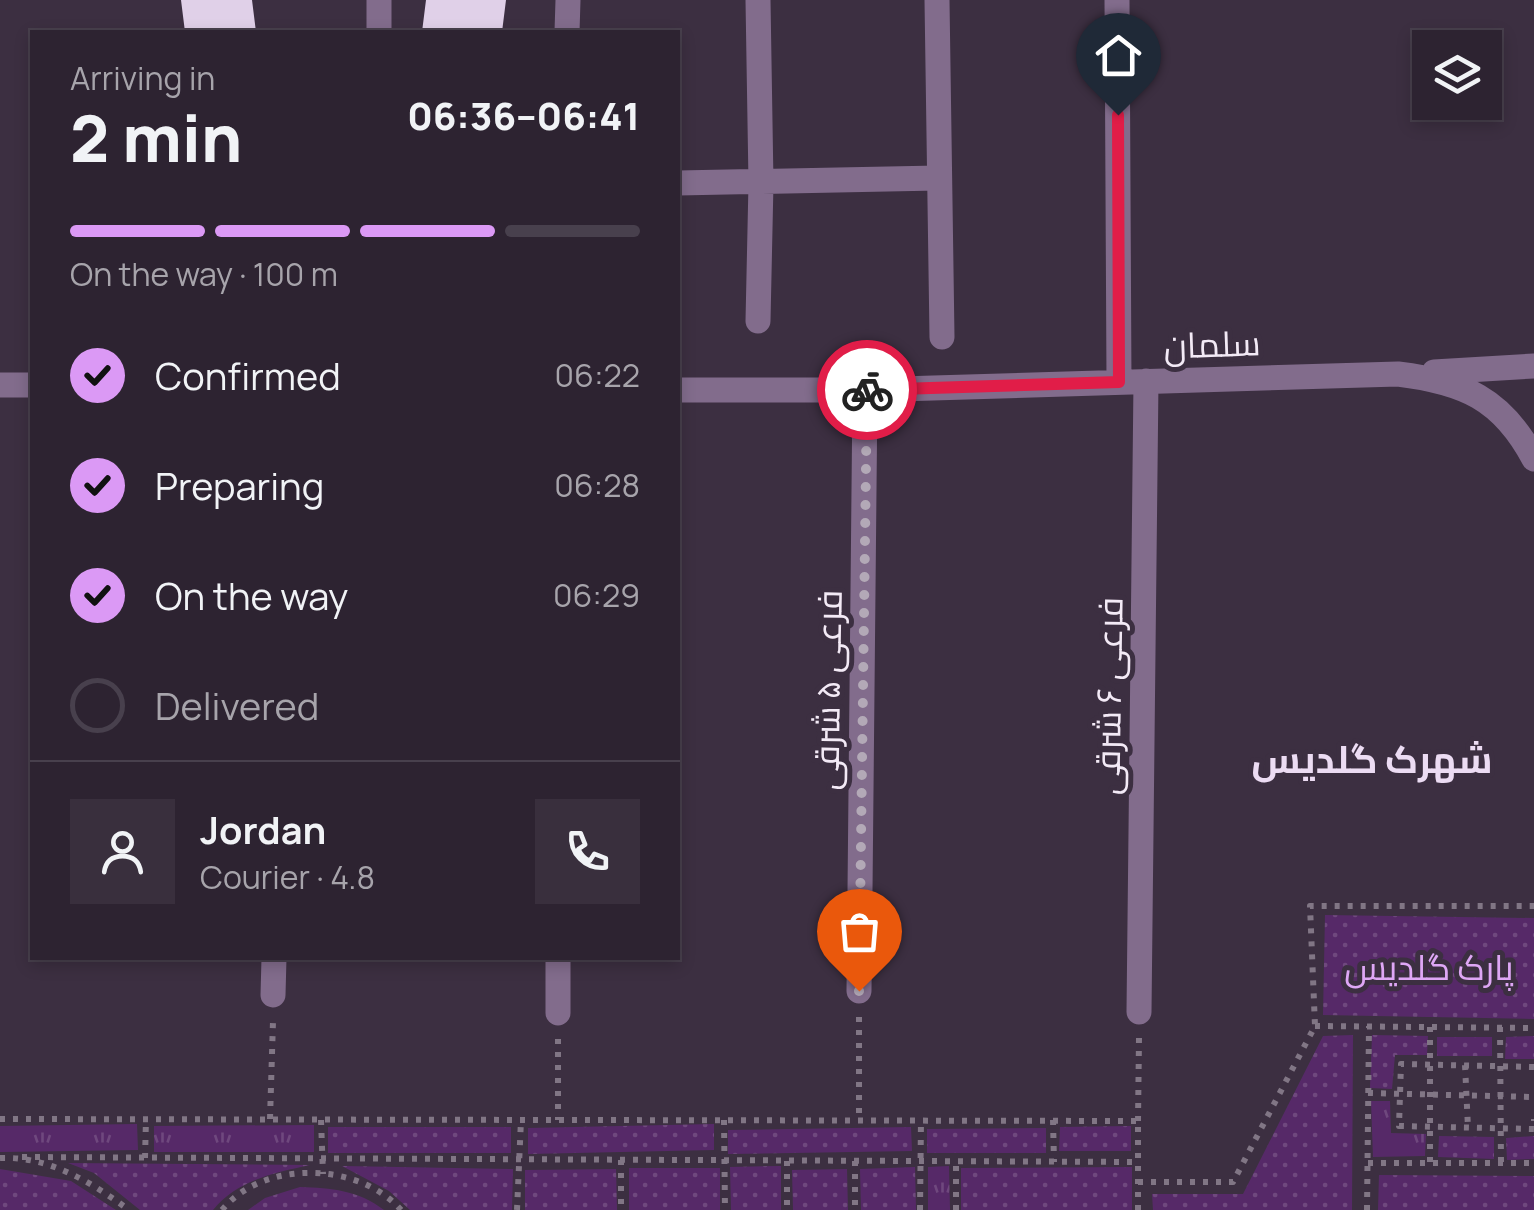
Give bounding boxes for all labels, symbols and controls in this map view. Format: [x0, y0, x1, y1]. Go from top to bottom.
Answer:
pin [1076, 13, 1161, 116]
icon: home [1091, 28, 1146, 83]
map controls [1412, 30, 1502, 120]
button: layers [1412, 30, 1502, 120]
text: Arriving in [70, 56, 215, 100]
text: 06:36–06:41 [407, 89, 640, 141]
text: 2 min [70, 93, 242, 182]
text: On the way · 100 m [70, 252, 338, 296]
street label: سلمان [1163, 318, 1261, 370]
courier [817, 340, 917, 440]
icon: check [70, 348, 125, 403]
text: Confirmed [155, 349, 341, 401]
text: 06:22 [555, 353, 640, 397]
icon: bike [840, 363, 895, 418]
icon: check [70, 458, 125, 513]
text: Preparing [155, 459, 324, 511]
text: 06:28 [554, 463, 640, 507]
icon: check [70, 568, 125, 623]
text: On the way [155, 569, 348, 621]
text: 06:29 [553, 573, 640, 617]
street label: فرعی ۵ شرقی [801, 589, 853, 791]
street label: فرعی ۶ شرقی [1082, 596, 1134, 796]
text: Delivered [155, 679, 319, 731]
district label: شهرک گلدیس [1252, 732, 1492, 784]
button: person [70, 799, 175, 904]
button: phone [535, 799, 640, 904]
text: Jordan [200, 803, 326, 855]
text: Courier · 4.8 [200, 855, 375, 899]
pin [817, 889, 902, 992]
icon: bag [832, 904, 887, 959]
park label: پارک گلدیس [1344, 943, 1514, 991]

